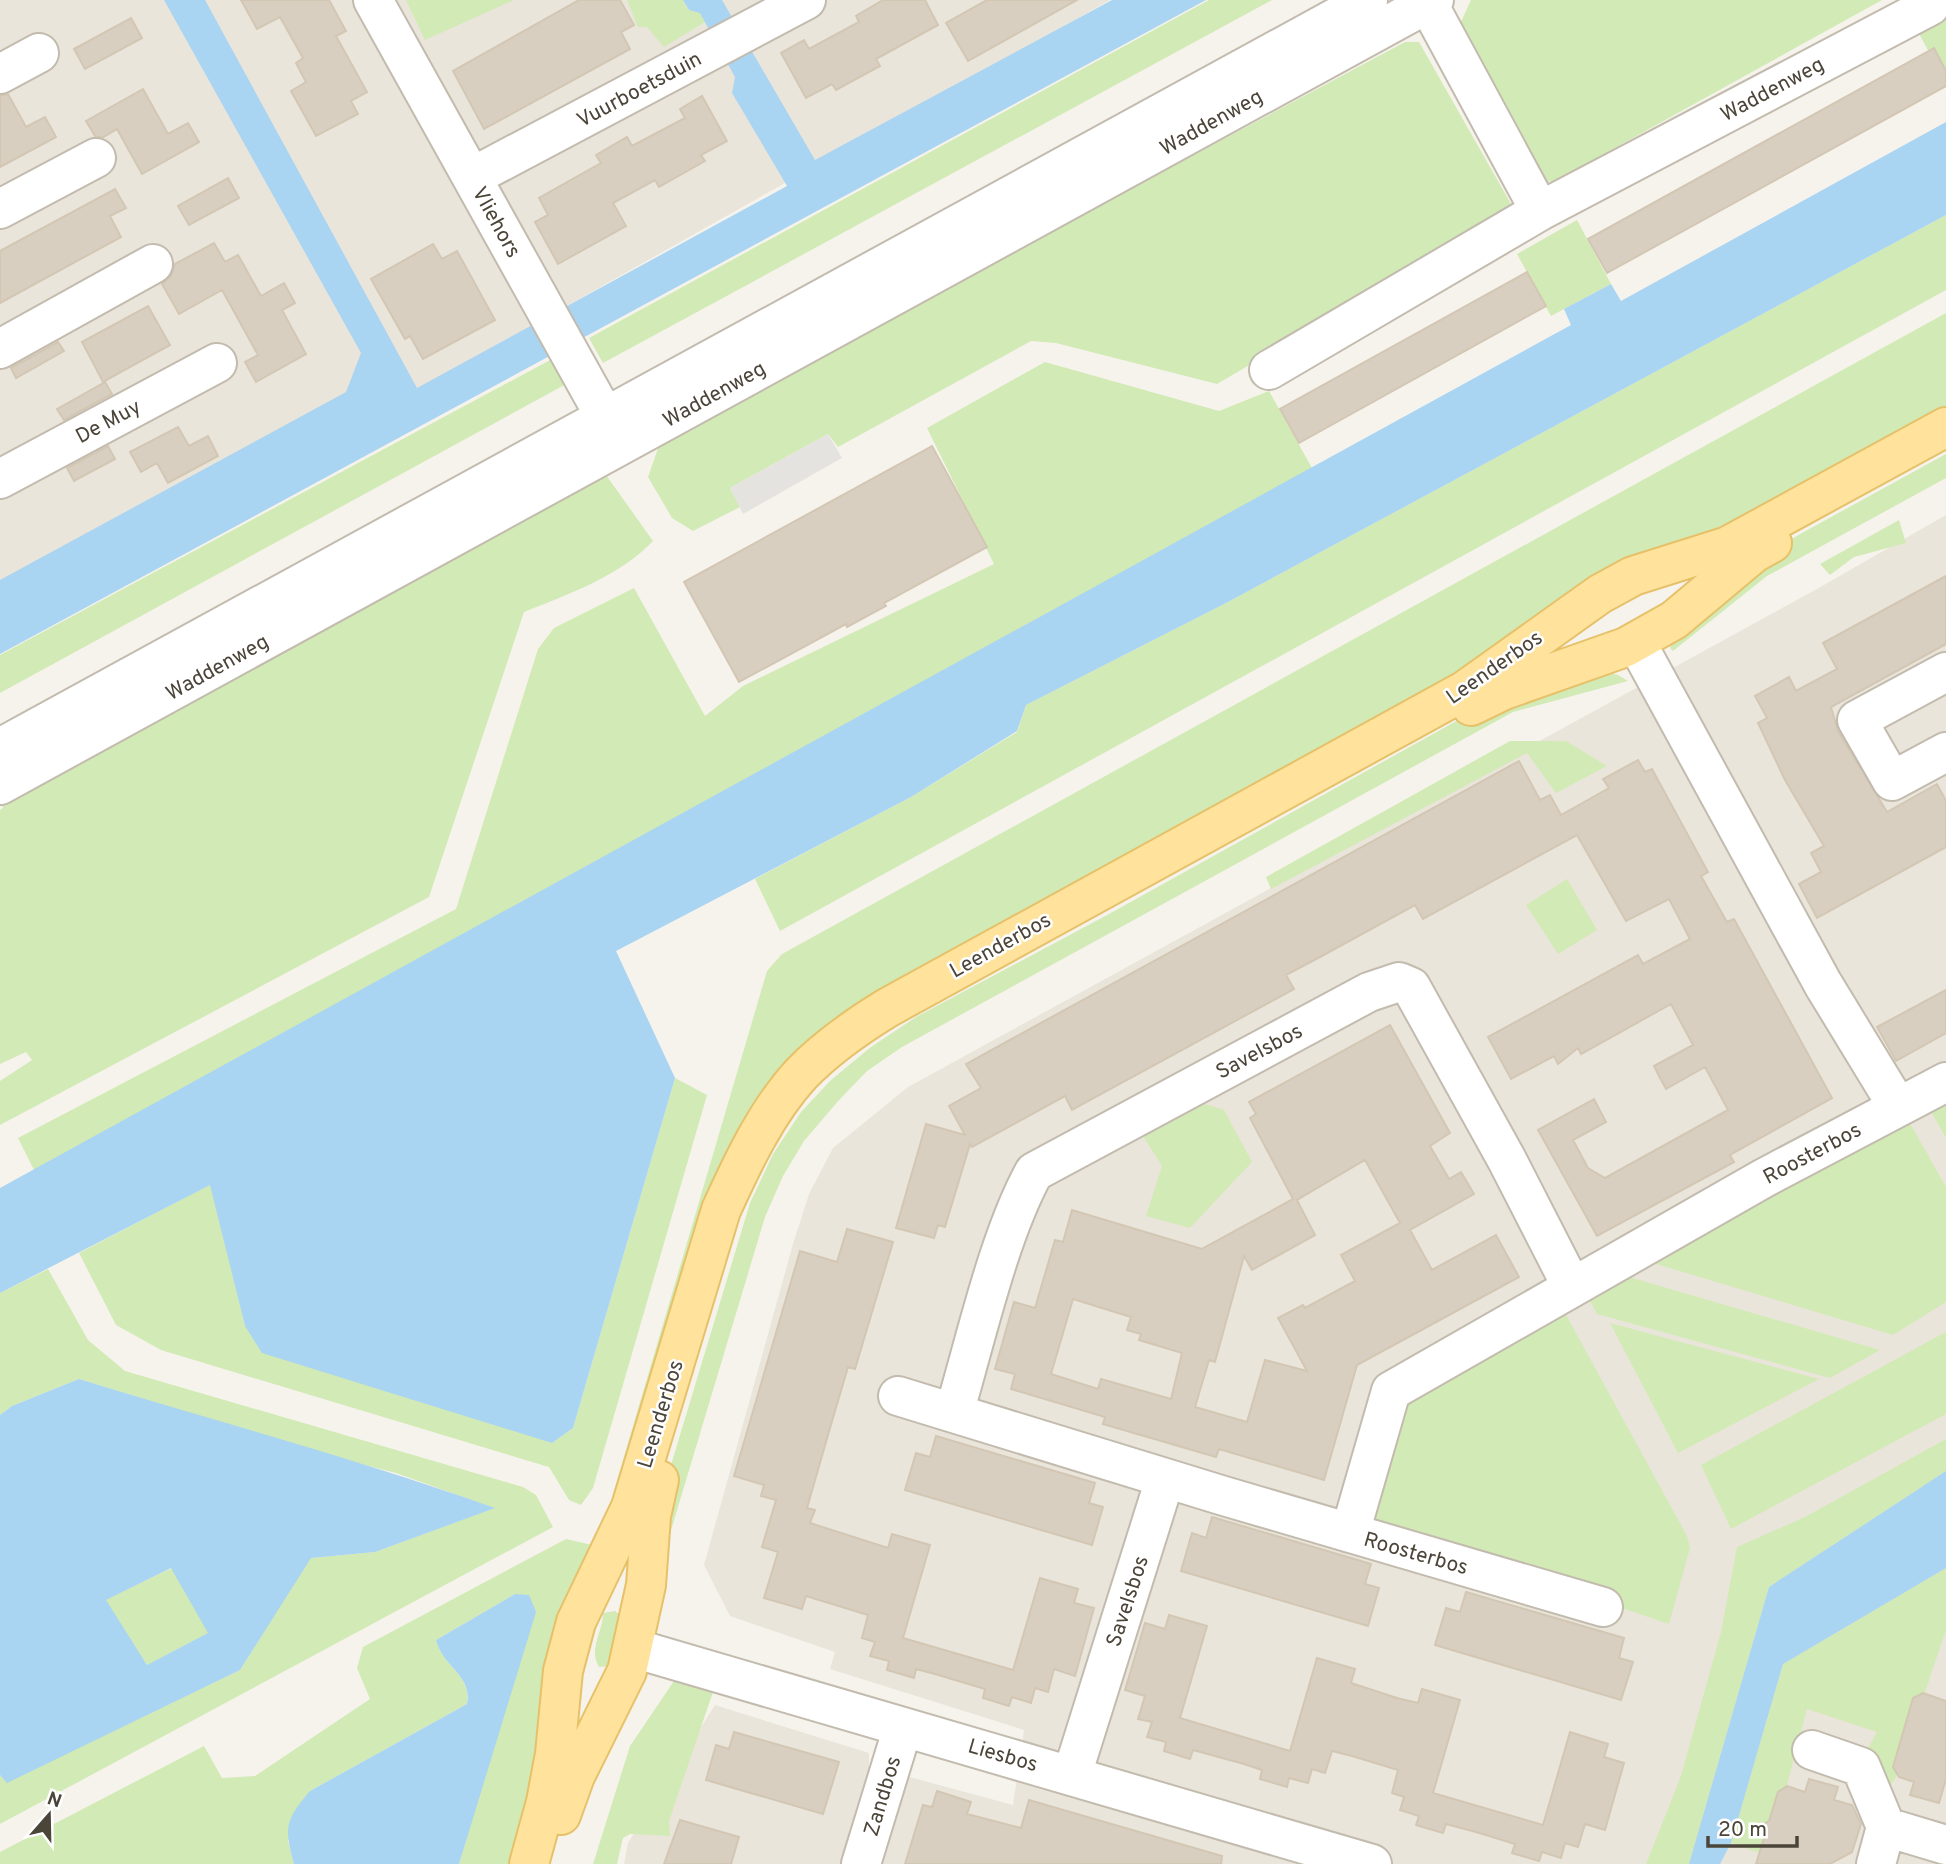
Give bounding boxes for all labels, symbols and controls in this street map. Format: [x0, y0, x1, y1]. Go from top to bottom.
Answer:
street label: Vuurboetsduin [573, 46, 707, 135]
street label: Waddenweg [1716, 52, 1829, 129]
street label: Waddenweg [1156, 84, 1268, 163]
street label: Vliehors [465, 182, 526, 263]
street label: Waddenweg [659, 356, 771, 435]
street label: De Muy [71, 394, 146, 451]
street label: Leenderbos [1441, 625, 1548, 711]
street label: Waddenweg [162, 629, 274, 708]
street label: Leenderbos [945, 907, 1056, 985]
street label: Savelsbos [1212, 1018, 1308, 1086]
street label: Roosterbos [1759, 1117, 1866, 1191]
street label: Leenderbos [632, 1357, 691, 1472]
street label: Roosterbos [1360, 1527, 1471, 1582]
street label: Savelsbos [1101, 1552, 1156, 1651]
street label: Liesbos [964, 1734, 1041, 1779]
street label: Zandbos [858, 1753, 908, 1840]
north arrow [14, 1780, 84, 1850]
text: N [44, 1787, 65, 1815]
scale bar [1708, 1804, 1797, 1848]
text: 20 m [1718, 1817, 1767, 1844]

